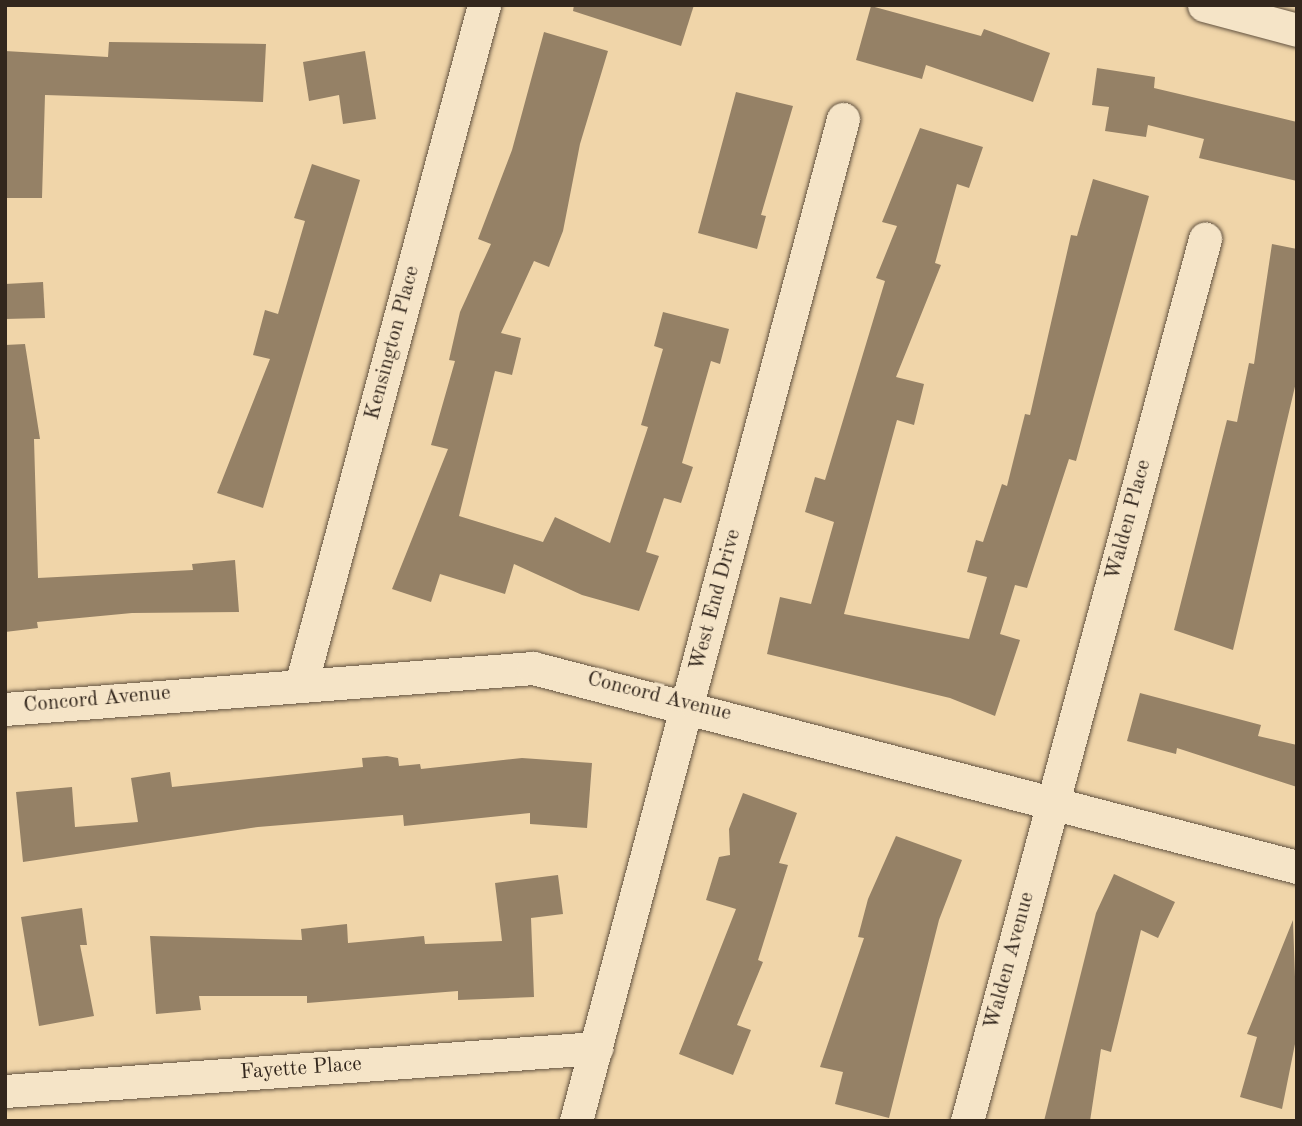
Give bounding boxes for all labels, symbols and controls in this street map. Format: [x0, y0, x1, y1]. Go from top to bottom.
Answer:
street label: Kensington Place [360, 263, 426, 423]
street label: Walden Place [1101, 457, 1157, 583]
street label: West End Drive [685, 526, 747, 674]
street label: Concord Avenue [584, 667, 734, 727]
street label: Concord Avenue [22, 681, 172, 719]
street label: Walden Avenue [980, 889, 1040, 1033]
street label: Fayette Place [239, 1052, 363, 1086]

